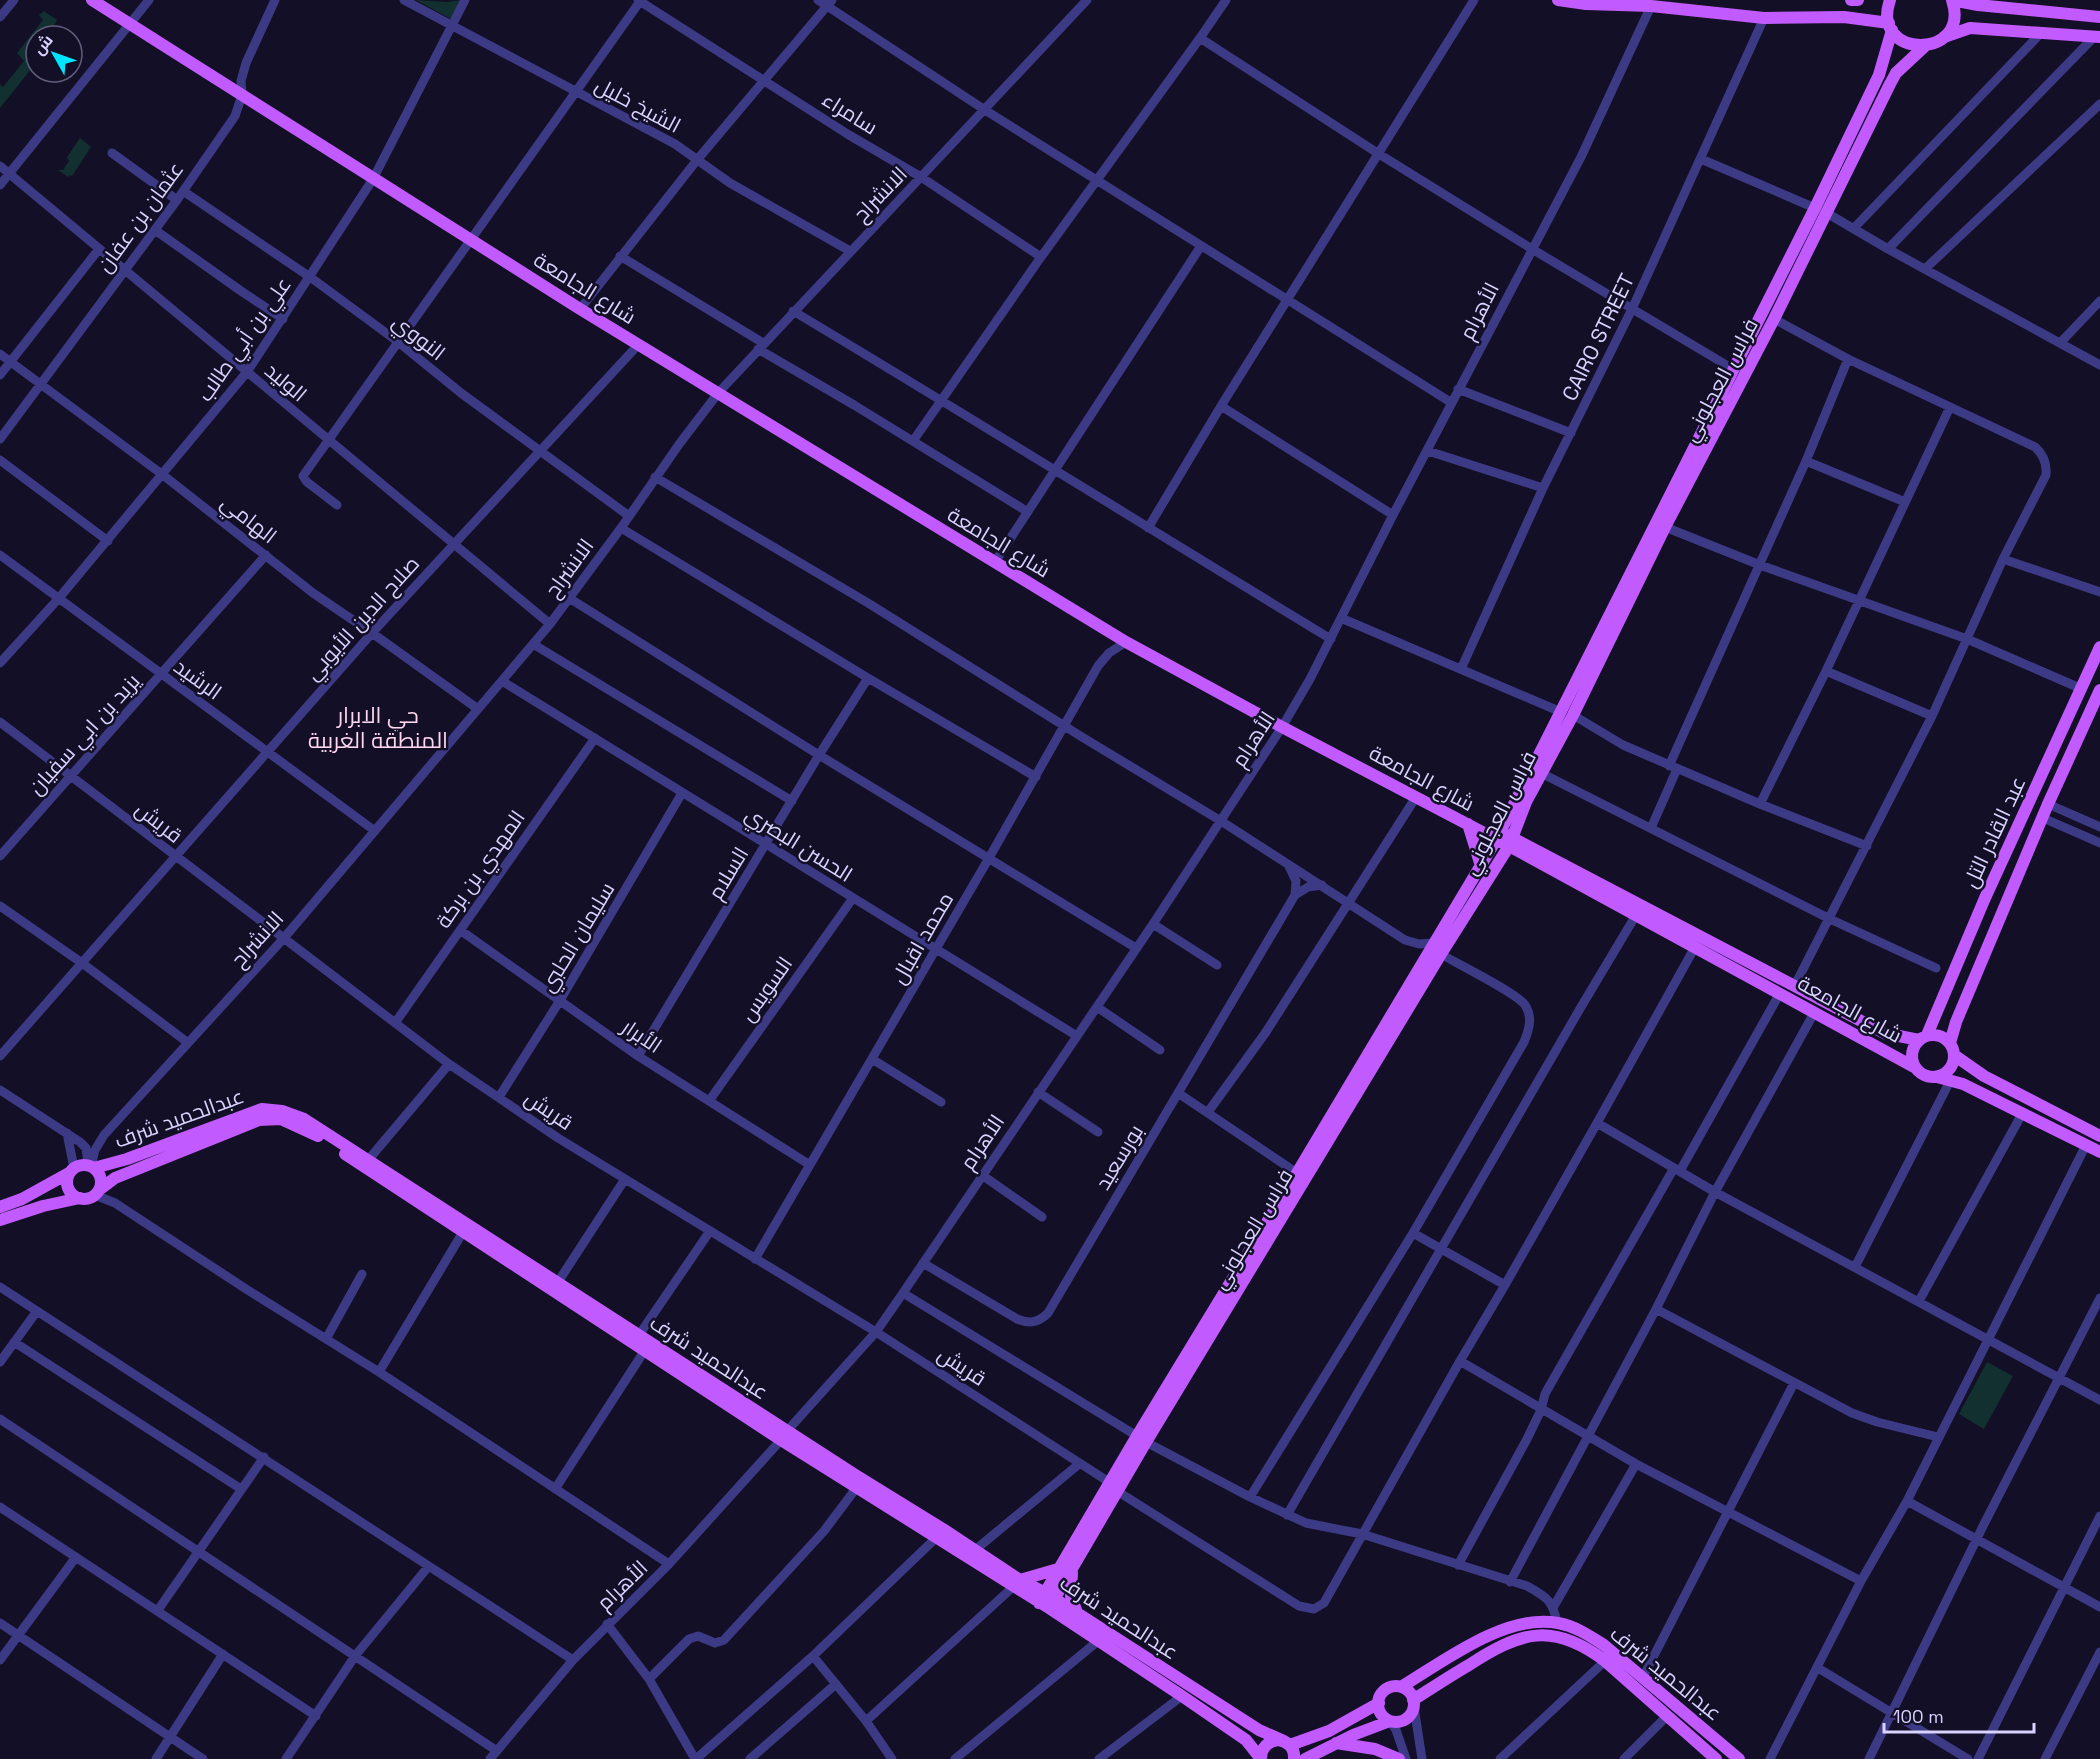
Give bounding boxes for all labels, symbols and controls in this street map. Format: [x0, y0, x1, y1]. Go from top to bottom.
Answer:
north arrow [24, 24, 84, 84]
text: ش [28, 30, 58, 59]
street label: الشيخ خليل [590, 71, 685, 140]
street label: سامراء [817, 86, 883, 140]
street label: عثمان بن عفان [91, 156, 189, 278]
street label: الانشراح [847, 161, 914, 228]
street label: شارع الجامعة [528, 246, 641, 331]
street label: CAIRO STREET [1556, 269, 1640, 405]
street label: علي بن أبي طالب [191, 272, 299, 408]
street label: الأهرام [1453, 278, 1506, 345]
street label: النووي [385, 308, 451, 368]
street label: فراس العجلوني [1676, 314, 1766, 448]
street label: الوليد [259, 357, 313, 407]
street label: الهامي [214, 489, 282, 552]
street label: شارع الجامعة [942, 501, 1055, 584]
street label: الانشراح [538, 533, 600, 603]
street label: صلاح الدين الأيوبي [299, 550, 427, 688]
street label: الرشيد [169, 653, 227, 705]
street label: يزيد بن ابي سفيان [22, 668, 148, 802]
district label: حي الابرار المنطقة الغربية [308, 701, 448, 754]
street label: الأهرام [1225, 706, 1282, 772]
street label: شارع الجامعة [1364, 739, 1479, 818]
street label: فراس العجلوني [1456, 746, 1545, 881]
street label: عبد القادر التل [1956, 772, 2032, 892]
street label: قريش [130, 795, 188, 849]
street label: الحسن البصري [739, 800, 858, 890]
street label: المهدي بن بركة [429, 805, 533, 935]
street label: السلام [702, 842, 755, 905]
street label: سليمان الحلبي [534, 877, 623, 998]
street label: محمد اقبال [885, 887, 959, 989]
street label: الانشراح [225, 905, 290, 973]
street label: السويس [734, 951, 798, 1027]
street label: شارع الجامعة [1793, 969, 1907, 1050]
street label: الأبرار [616, 1012, 667, 1059]
street label: عبدالحميد شرف [111, 1082, 247, 1154]
street label: قريش [520, 1084, 578, 1136]
street label: الأهرام [954, 1109, 1011, 1175]
street label: بورسعيد [1089, 1119, 1149, 1195]
street label: فراس العجلوني [1205, 1164, 1301, 1296]
street label: عبدالحميد شرف [645, 1309, 773, 1405]
street label: قريش [933, 1340, 991, 1392]
street label: الأهرام [591, 1554, 654, 1617]
street label: عبدالحميد شرف [1055, 1569, 1183, 1665]
street label: عبدالحميد شرف [1605, 1620, 1727, 1726]
scale bar [1884, 1696, 2034, 1734]
text: 100 m [1893, 1705, 1944, 1728]

